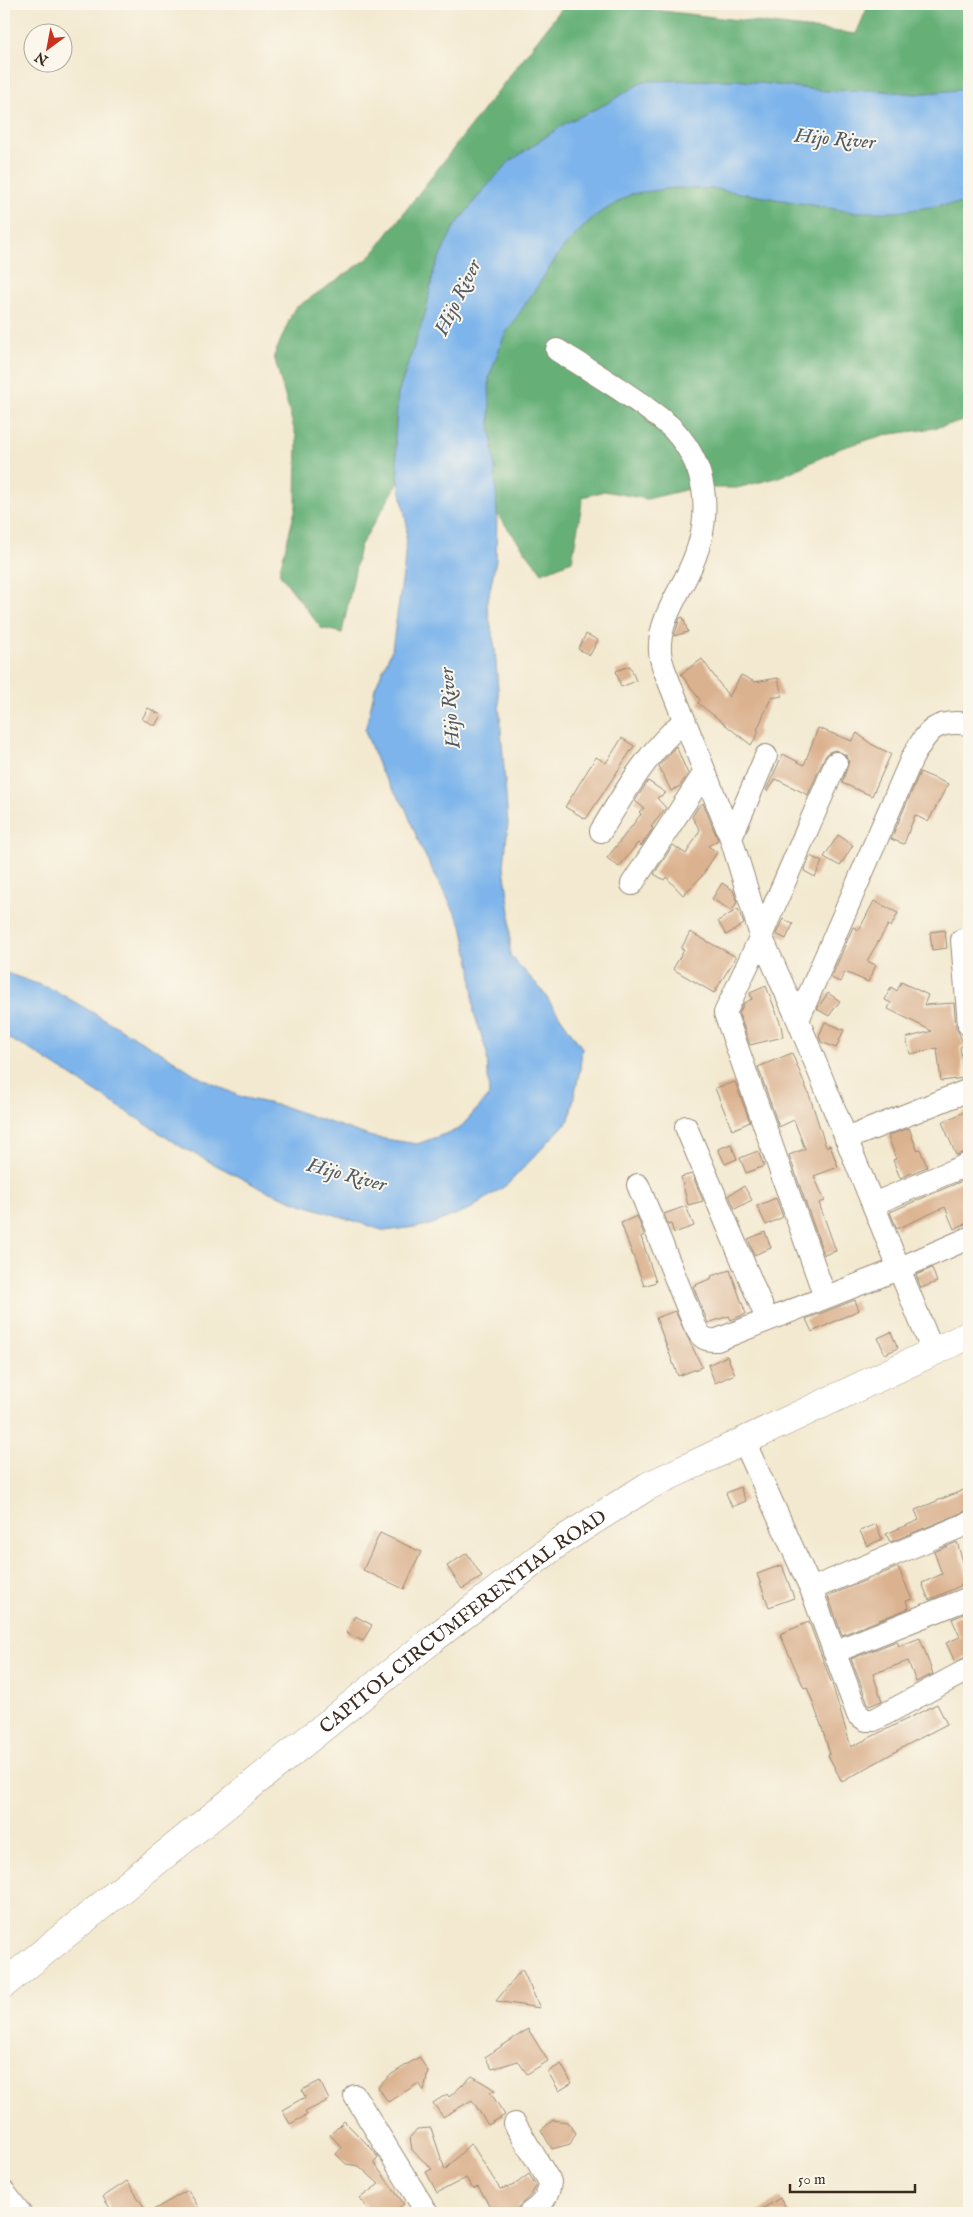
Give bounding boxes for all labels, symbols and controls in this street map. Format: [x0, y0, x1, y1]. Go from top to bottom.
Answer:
north arrow [22, 22, 72, 72]
text: N [32, 47, 52, 70]
water label: Hijo River [792, 123, 878, 156]
water label: Hijo River [429, 255, 488, 340]
water label: Hijo River [434, 665, 467, 750]
water label: Hijo River [303, 1153, 390, 1198]
street label: CAPITOL CIRCUMFERENTIAL ROAD [315, 1505, 612, 1740]
scale bar [790, 2162, 916, 2194]
text: 50 m [798, 2170, 826, 2189]

